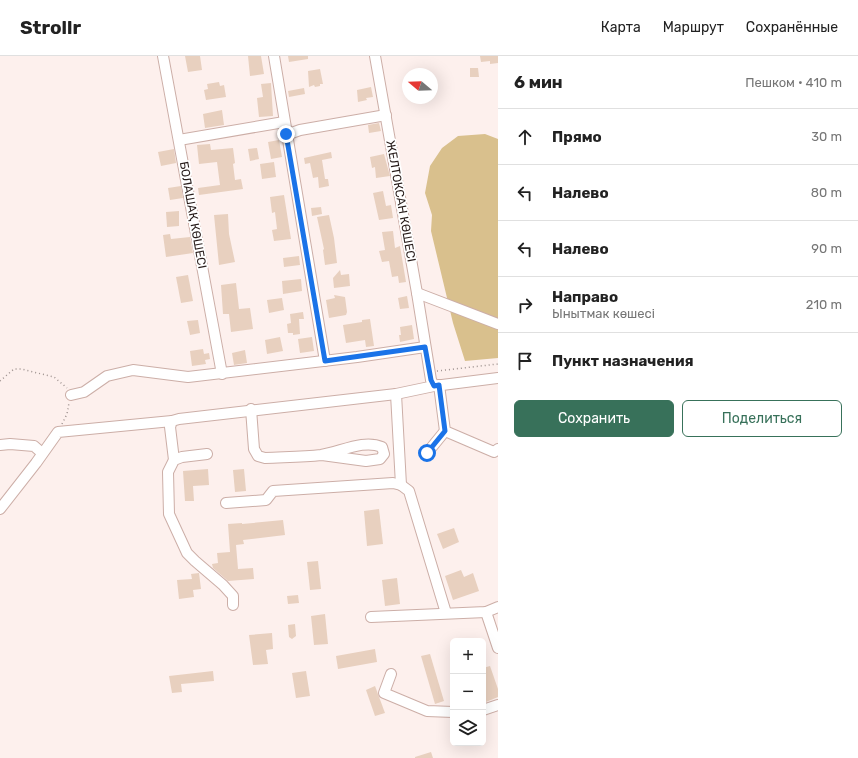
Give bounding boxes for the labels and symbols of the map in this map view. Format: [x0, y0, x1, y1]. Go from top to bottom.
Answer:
north arrow [402, 68, 438, 104]
route end [277, 125, 295, 143]
street label: ЖЕЛТОКСАН КӨШЕСІ [383, 139, 419, 263]
street label: БОЛАШАҚ КӨШЕСІ [177, 160, 209, 270]
route start [418, 444, 436, 462]

